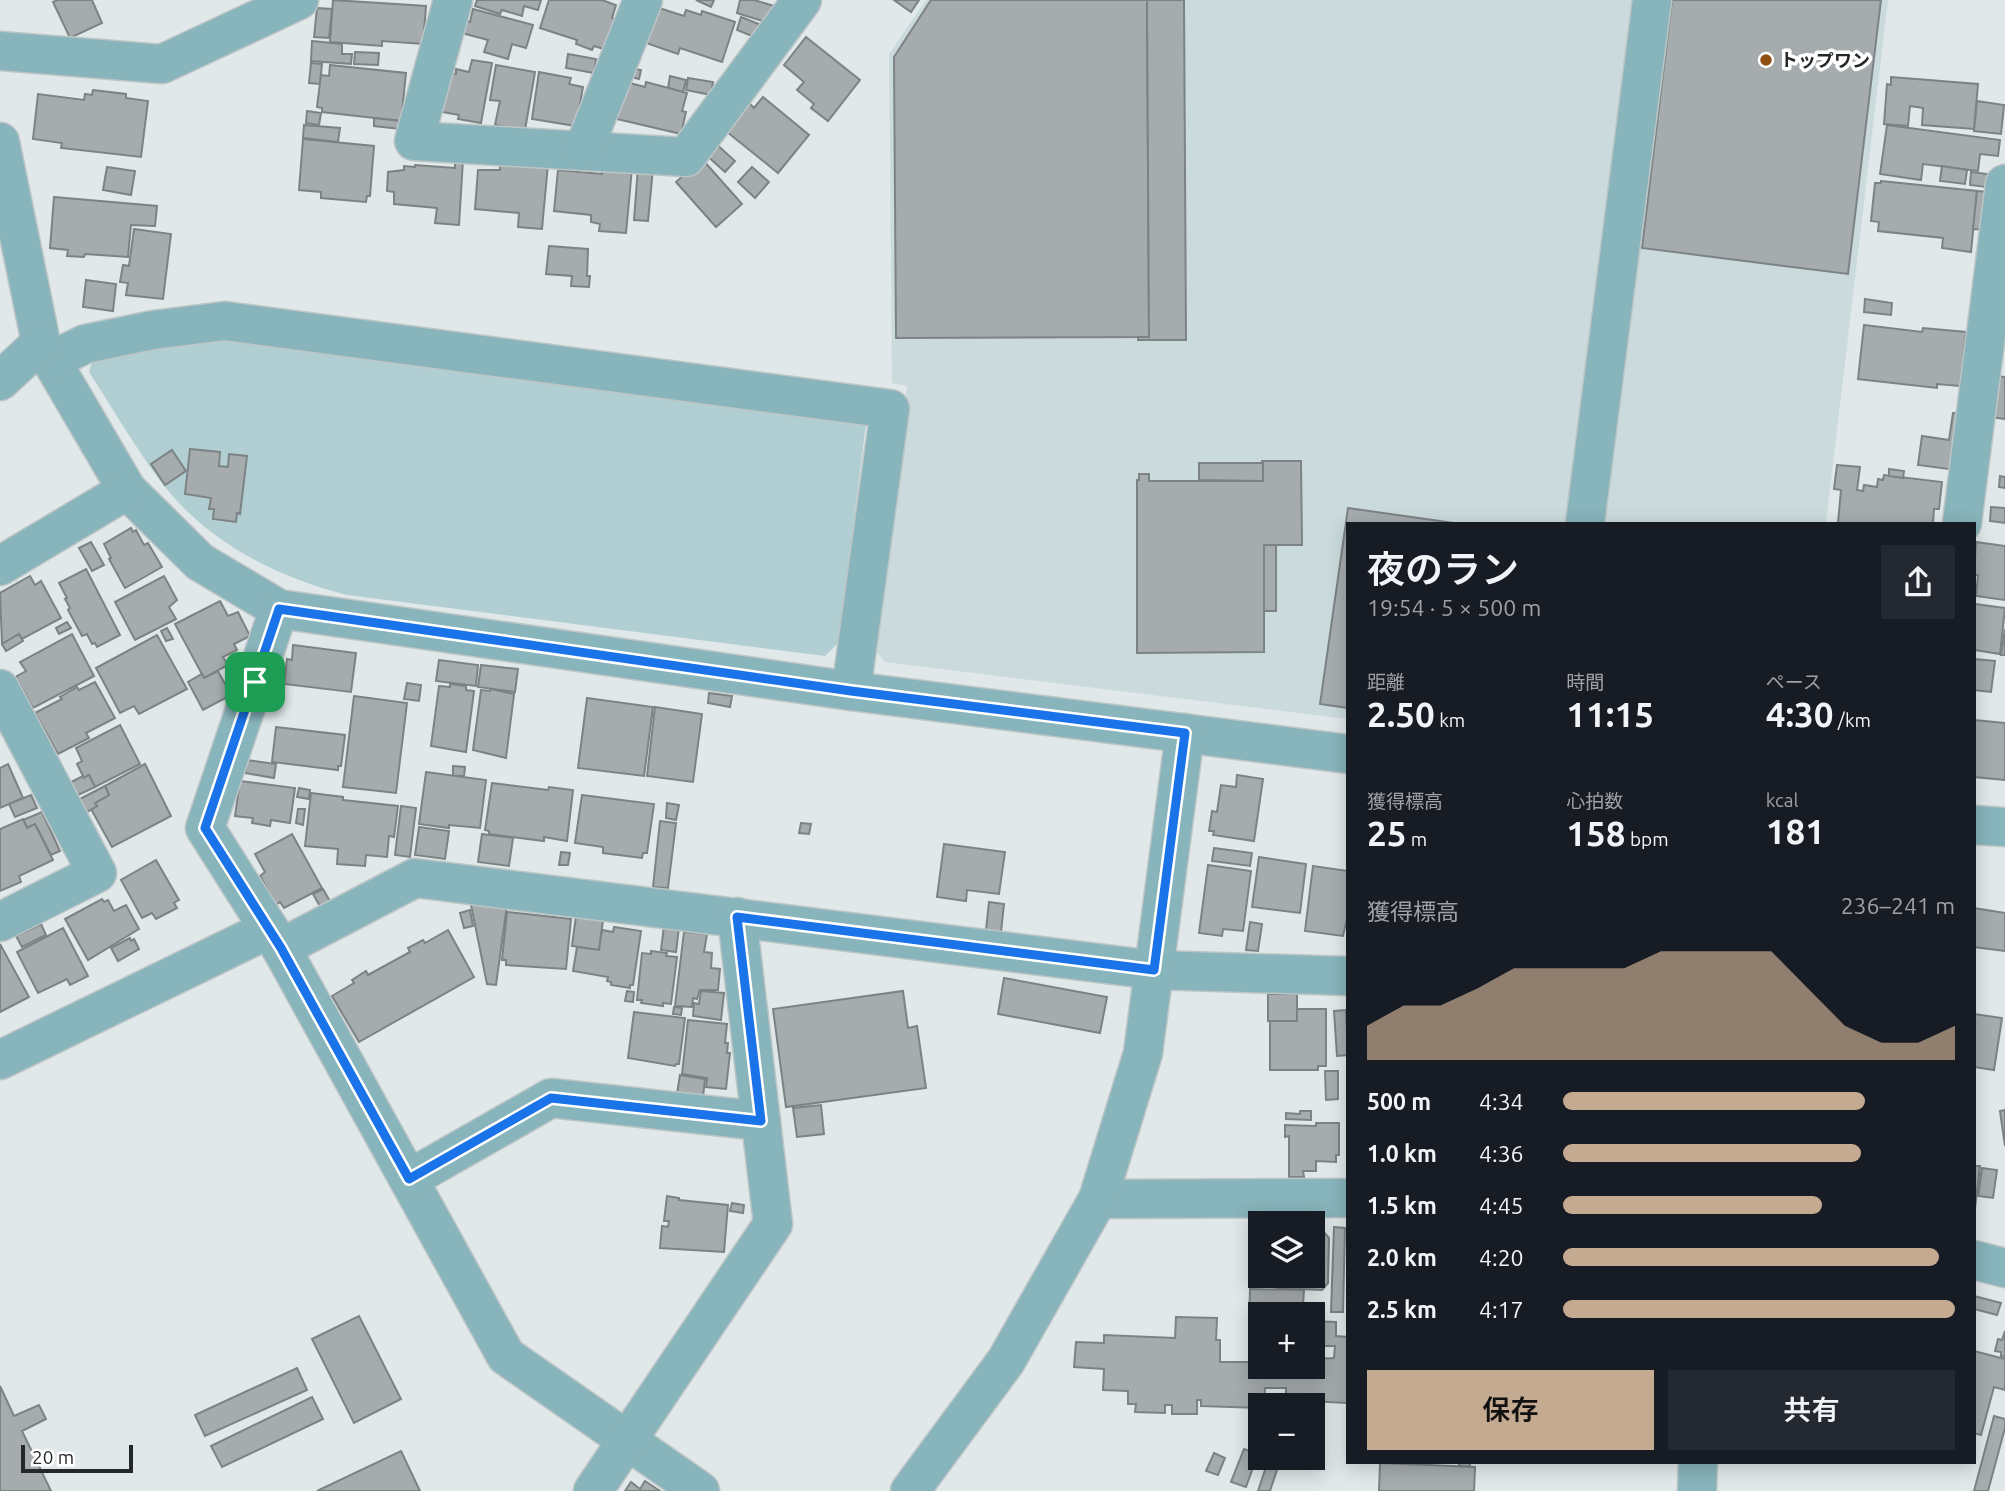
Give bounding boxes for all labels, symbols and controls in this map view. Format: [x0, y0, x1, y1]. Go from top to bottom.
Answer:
place label: トップワン [1780, 50, 1870, 70]
marker: トップワン [1758, 52, 1774, 68]
button: share [1881, 545, 1955, 619]
text: 夜のラン [1367, 548, 1519, 590]
text: 19:54 · 5 × 500 m [1367, 595, 1541, 620]
pin [225, 652, 285, 712]
icon: arrive [236, 663, 274, 701]
text: 距離 [1367, 671, 1405, 693]
text: 時間 [1566, 671, 1604, 693]
text: ペース [1766, 671, 1822, 693]
text: 2.50 [1367, 694, 1435, 734]
text: 11:15 [1566, 694, 1654, 734]
text: 4:30 [1766, 694, 1834, 734]
text: km [1435, 709, 1465, 731]
text: /km [1834, 709, 1871, 731]
text: kcal [1766, 789, 1798, 811]
text: 獲得標高 [1367, 790, 1443, 812]
text: 心拍数 [1566, 790, 1623, 812]
text: 181 [1766, 811, 1825, 851]
text: 25 [1367, 813, 1406, 853]
text: 158 [1566, 813, 1626, 853]
text: m [1406, 828, 1427, 850]
text: bpm [1626, 828, 1669, 850]
text: 236–241 m [1841, 893, 1955, 918]
text: 獲得標高 [1367, 899, 1459, 924]
text: 500 m [1367, 1089, 1431, 1114]
text: 4:34 [1479, 1089, 1524, 1114]
text: 1.0 km [1367, 1141, 1437, 1166]
text: 4:36 [1479, 1141, 1524, 1166]
text: 1.5 km [1367, 1193, 1437, 1218]
text: 4:45 [1479, 1193, 1524, 1218]
map controls [1248, 1211, 1325, 1470]
button: layers [1248, 1211, 1325, 1288]
text: 2.0 km [1367, 1245, 1437, 1270]
text: 4:20 [1479, 1245, 1524, 1270]
text: 2.5 km [1367, 1297, 1437, 1322]
text: 4:17 [1479, 1297, 1524, 1322]
button: + [1248, 1302, 1325, 1379]
button: 保存 [1367, 1370, 1654, 1450]
button: 共有 [1668, 1370, 1955, 1450]
button: − [1248, 1393, 1325, 1470]
scale bar [21, 1442, 133, 1474]
text: 20 m [32, 1446, 74, 1468]

